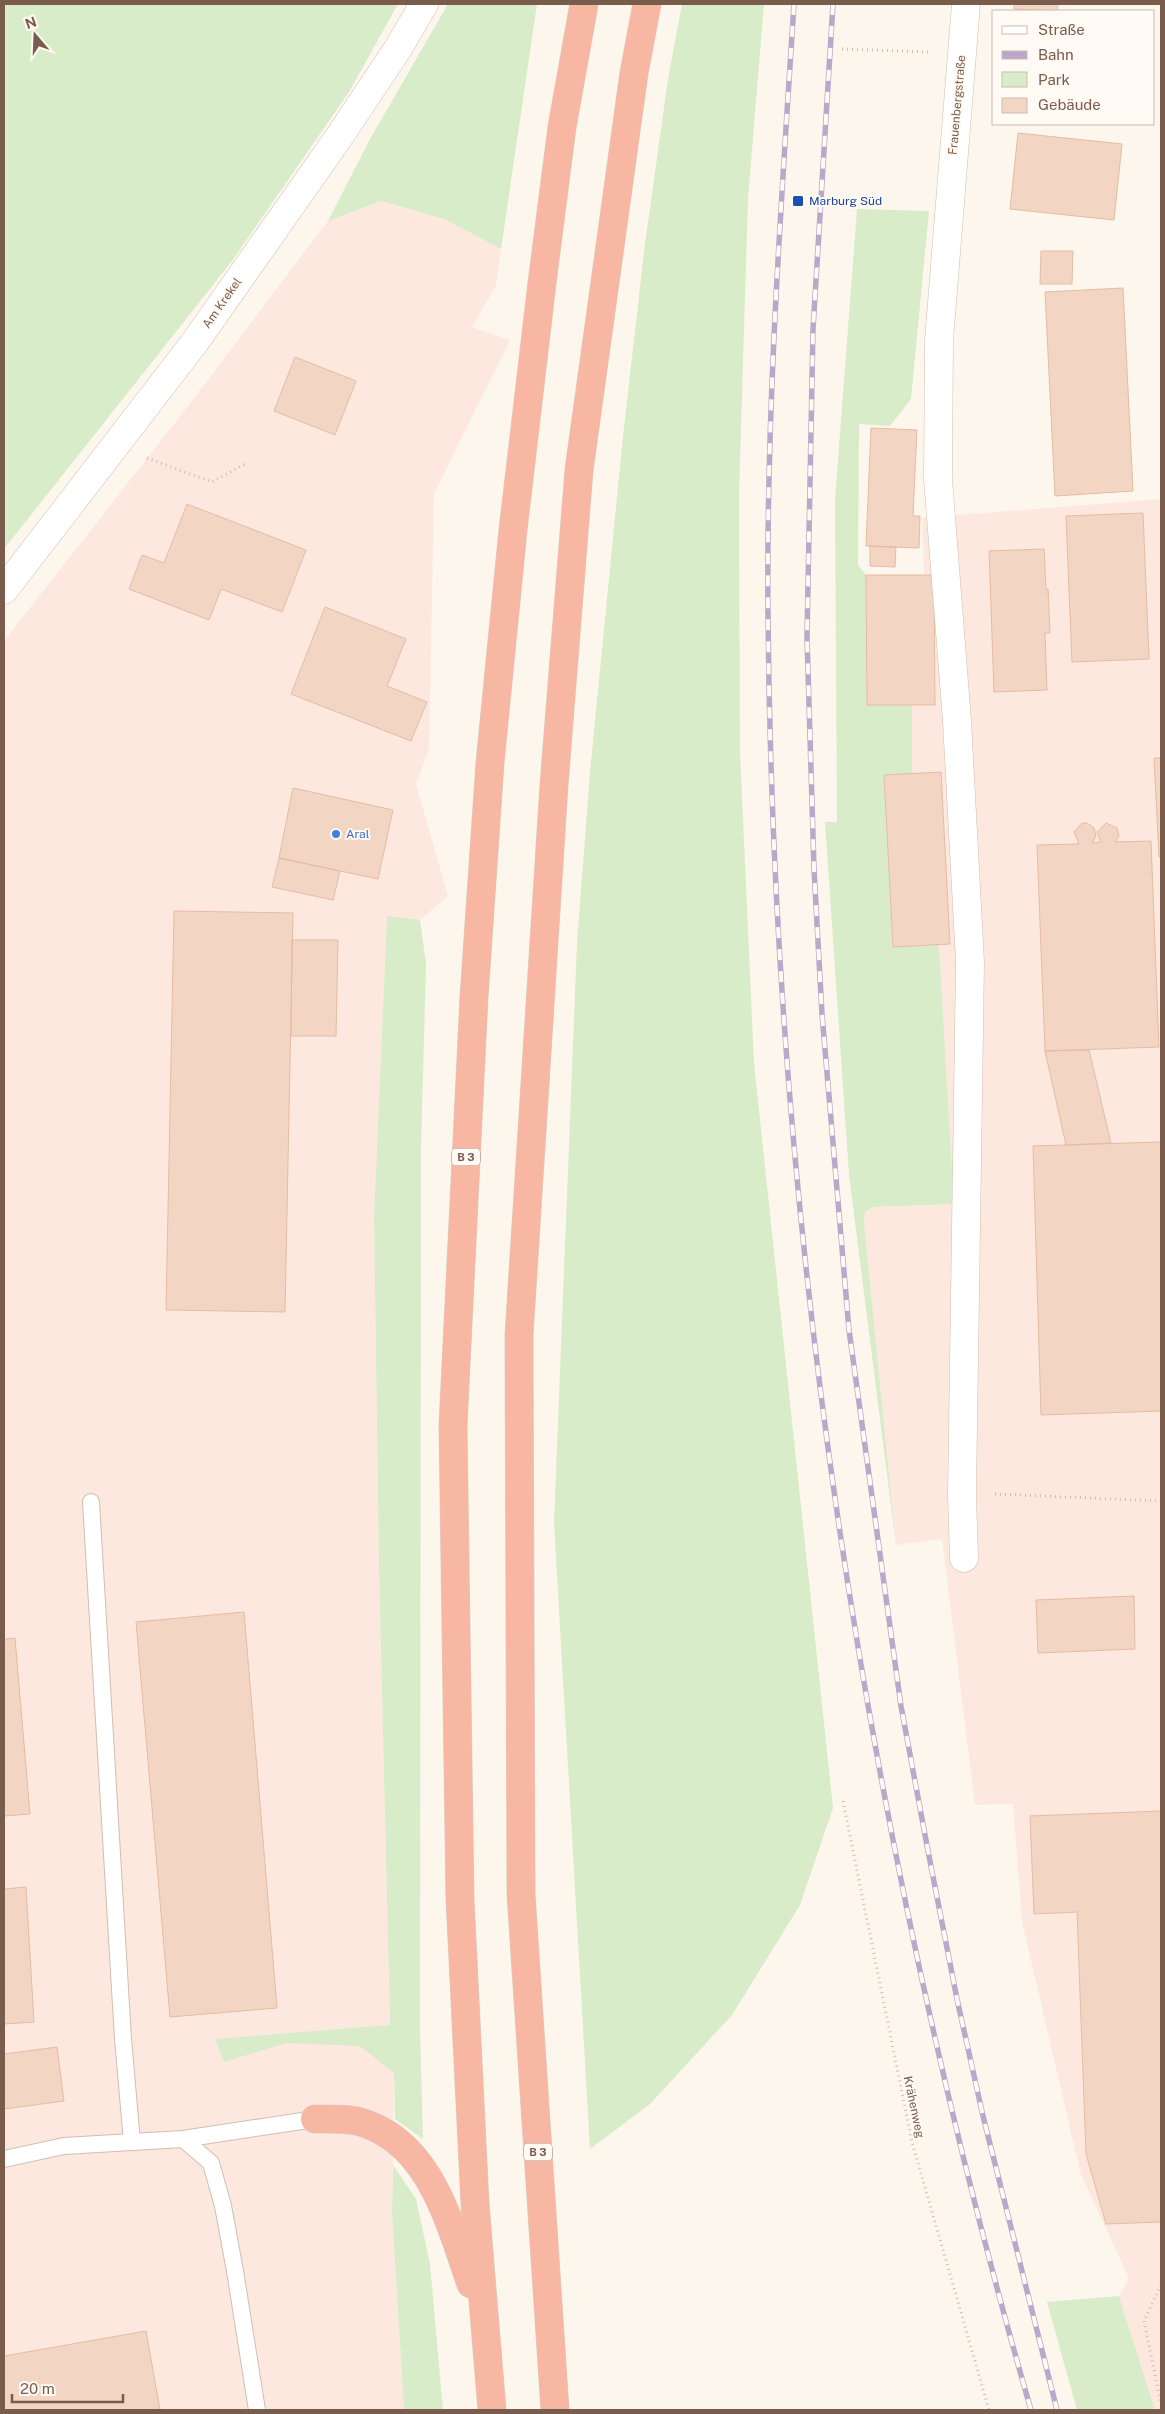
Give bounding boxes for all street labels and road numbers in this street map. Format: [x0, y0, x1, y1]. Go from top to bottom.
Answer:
street label: Frauenbergstraße [946, 54, 968, 156]
street label: Am Krekel [200, 275, 245, 331]
road number: B 3 [452, 1148, 480, 1166]
street label: Krähenweg [901, 2075, 927, 2139]
road number: B 3 [524, 2144, 552, 2160]

